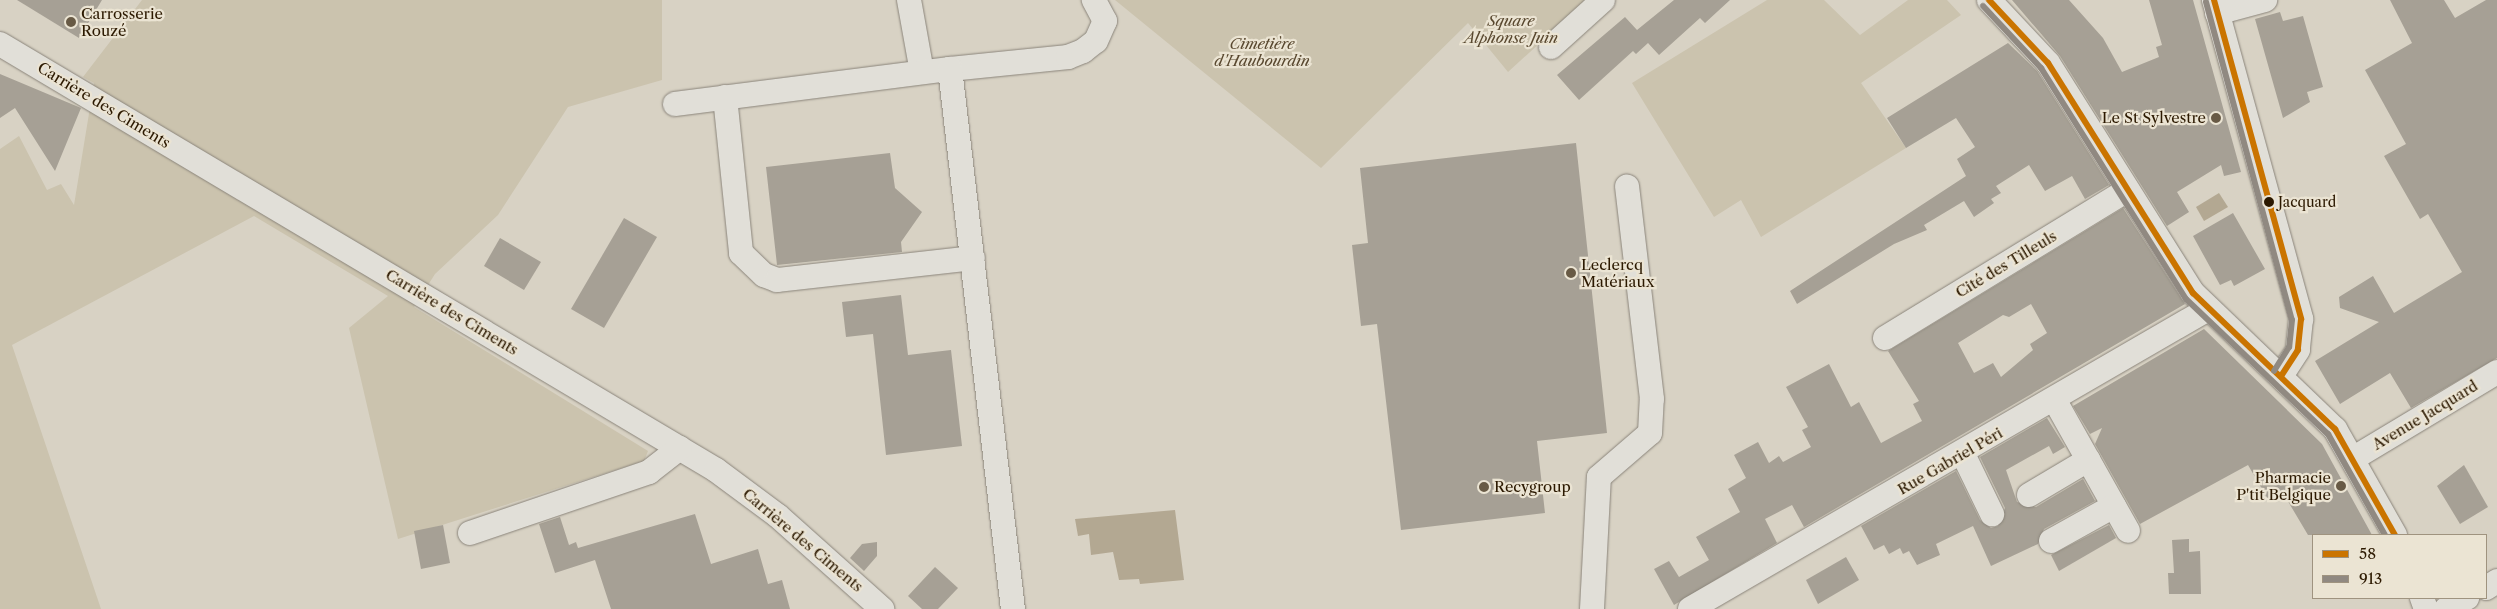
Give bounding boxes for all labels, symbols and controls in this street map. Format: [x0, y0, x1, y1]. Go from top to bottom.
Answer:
place label: Carrosserie Rouzé [81, 4, 163, 39]
park label: Square Alphonse Juin [1464, 11, 1558, 46]
marker: Carrosserie Rouzé [65, 16, 77, 28]
park label: Cimetière d'Haubourdin [1214, 34, 1310, 69]
street label: Carrière des Ciments [34, 58, 174, 152]
place label: Le St Sylvestre [2102, 109, 2206, 127]
marker: Le St Sylvestre [2210, 112, 2222, 124]
place label: Jacquard [2278, 194, 2336, 210]
marker: Jacquard [2264, 197, 2274, 207]
street label: Cité des Tilleuls [1952, 227, 2060, 301]
place label: Leclercq Matériaux [1581, 255, 1654, 290]
street label: Carrière des Ciments [382, 265, 522, 359]
marker: Leclercq Matériaux [1565, 267, 1577, 279]
street label: Avenue Jacquard [2369, 376, 2481, 454]
street label: Rue Gabriel Péri [1894, 424, 2006, 498]
place label: Pharmacie P'tit Belgique [2236, 468, 2331, 503]
place label: Recygroup [1494, 478, 1571, 496]
marker: Pharmacie P'tit Belgique [2335, 480, 2347, 492]
marker: Recygroup [1478, 481, 1490, 493]
street label: Carrière des Ciments [739, 484, 867, 596]
legend [2312, 534, 2487, 599]
text: 58 [2359, 544, 2376, 563]
text: 913 [2359, 569, 2382, 588]

